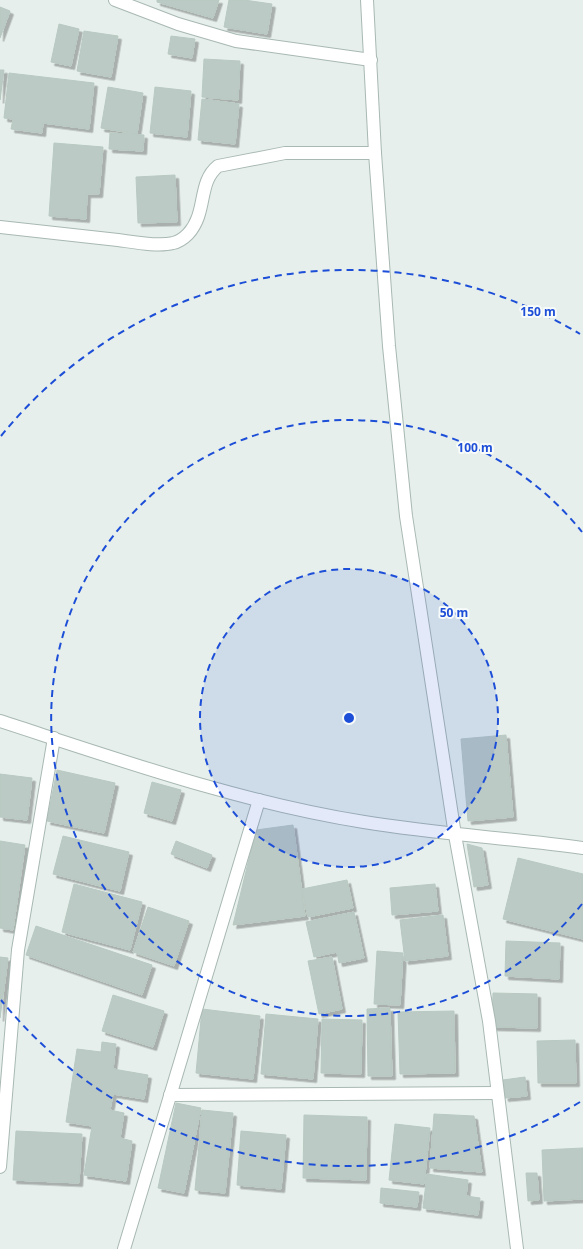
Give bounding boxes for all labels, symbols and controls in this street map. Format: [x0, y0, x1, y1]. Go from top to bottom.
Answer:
text: 150 m [520, 303, 556, 320]
text: 100 m [457, 439, 493, 456]
text: 50 m [440, 604, 468, 621]
centre of rings [342, 711, 356, 725]

